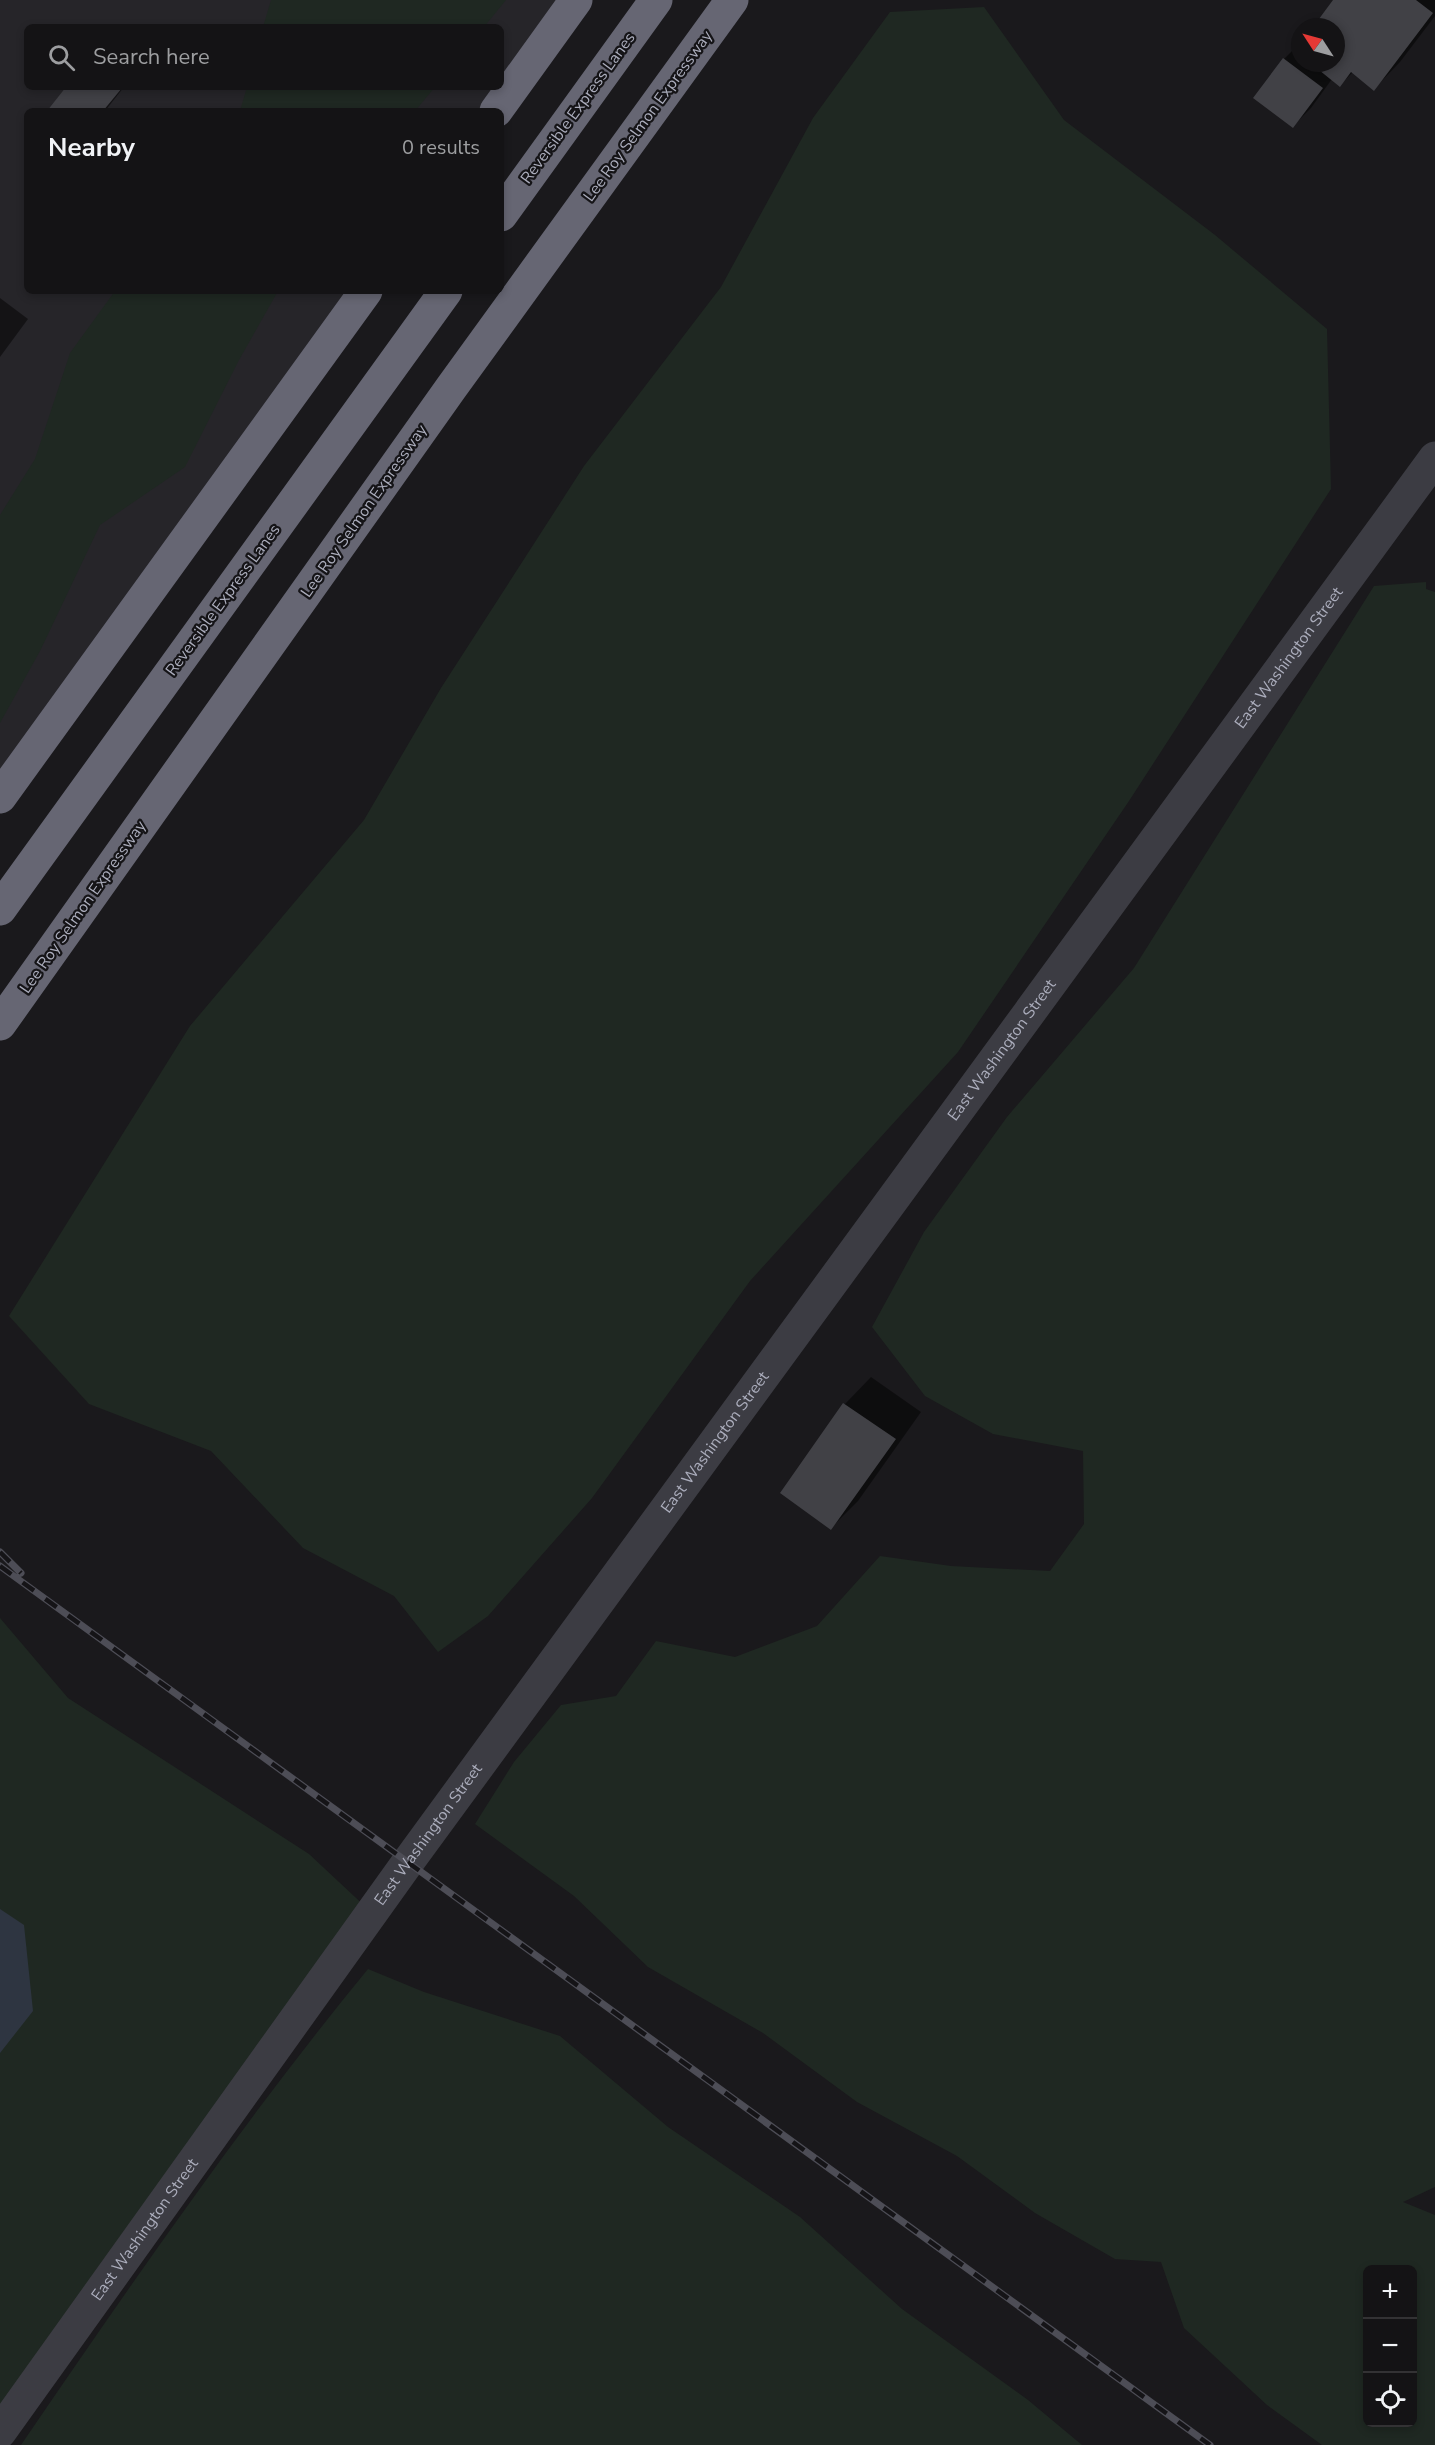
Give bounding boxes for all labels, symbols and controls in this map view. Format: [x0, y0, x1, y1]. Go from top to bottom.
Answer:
north arrow [1291, 18, 1345, 72]
search box [24, 24, 504, 90]
street label: Lee Roy Selmon Expressway [578, 25, 718, 206]
street label: Reversible Express Lanes [515, 28, 641, 188]
icon: search [45, 41, 78, 74]
text: Search here [93, 42, 210, 72]
text: Nearby [48, 130, 135, 165]
text: 0 results [402, 134, 480, 161]
street label: Lee Roy Selmon Expressway [296, 419, 433, 602]
street label: Reversible Express Lanes [160, 520, 286, 680]
street label: East Washington Street [1230, 582, 1348, 733]
street label: Lee Roy Selmon Expressway [15, 815, 152, 998]
street label: East Washington Street [943, 974, 1061, 1125]
street label: East Washington Street [656, 1367, 774, 1518]
street label: East Washington Street [369, 1759, 488, 1910]
street label: East Washington Street [86, 2153, 204, 2305]
map controls [1363, 2265, 1417, 2427]
button: + [1363, 2265, 1417, 2319]
button: − [1363, 2319, 1417, 2373]
button: locate [1363, 2373, 1417, 2427]

